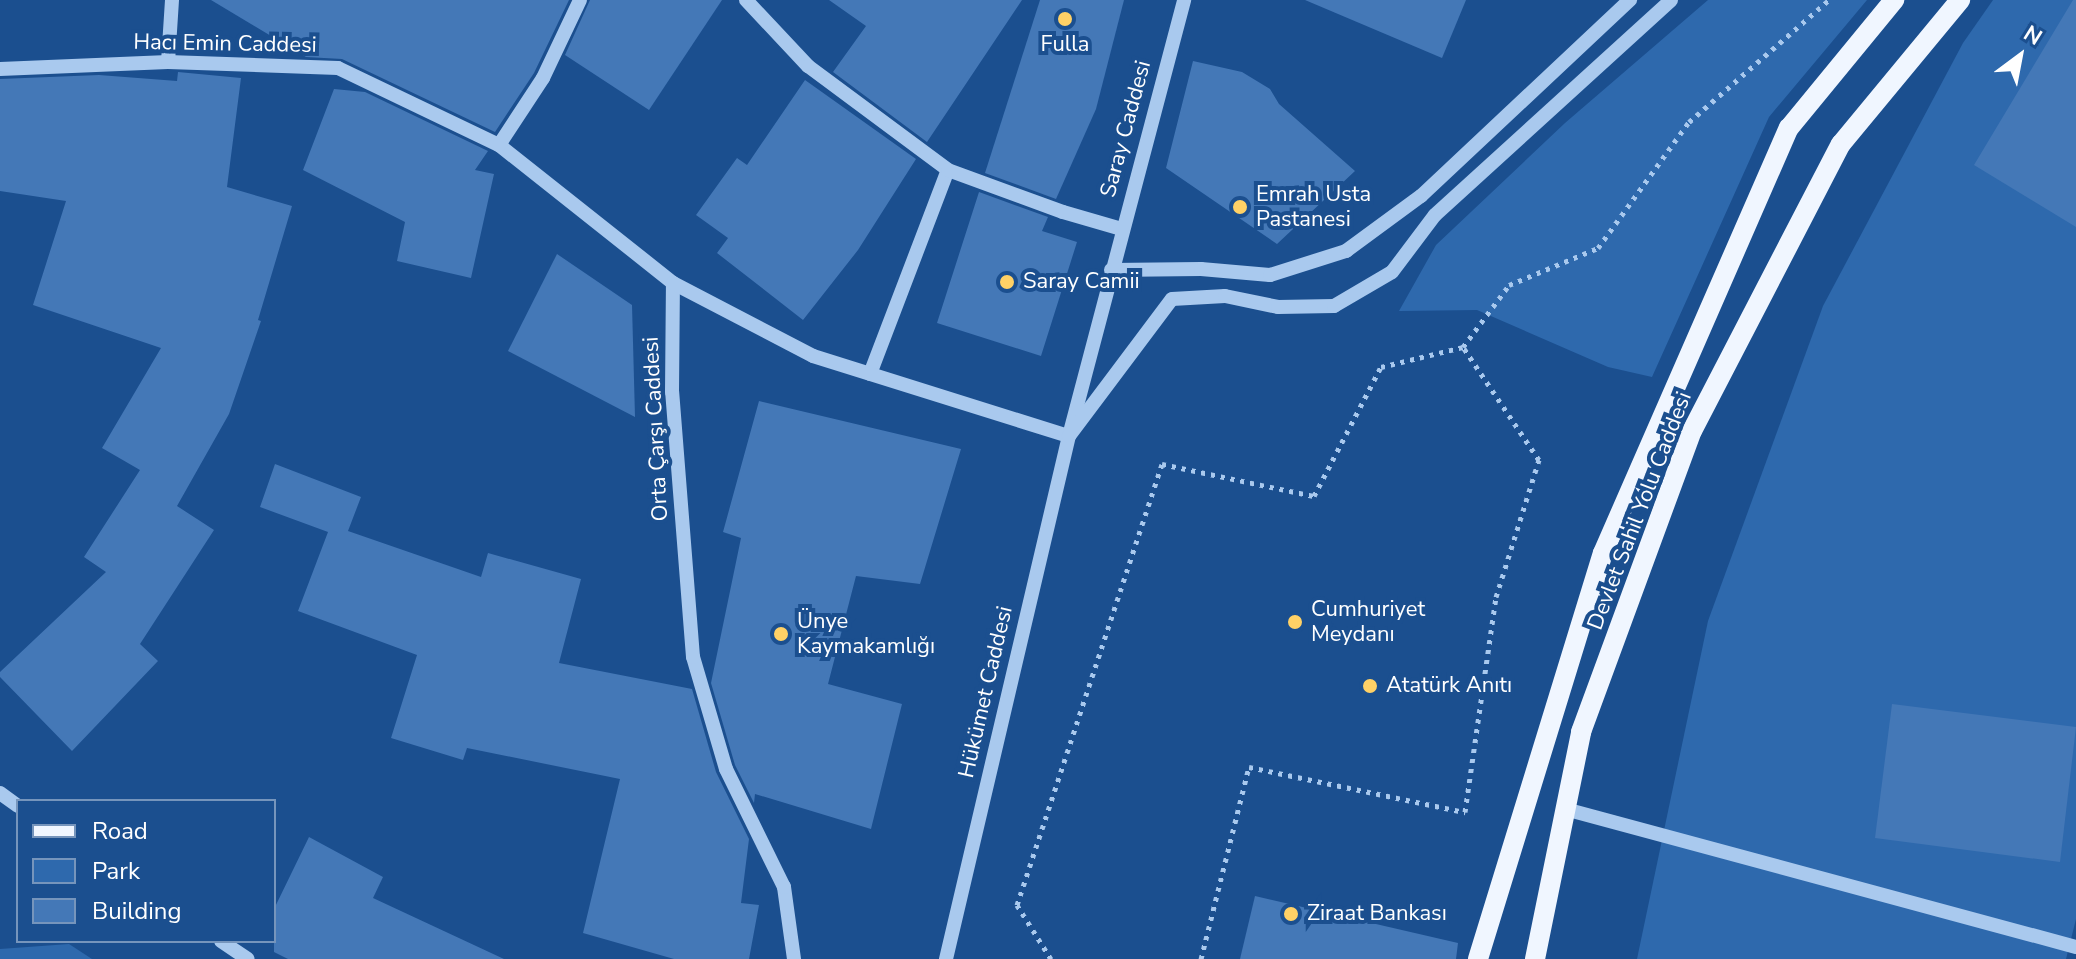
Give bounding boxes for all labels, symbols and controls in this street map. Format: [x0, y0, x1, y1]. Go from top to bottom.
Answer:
marker: Fulla [1056, 10, 1074, 28]
north arrow [1980, 16, 2060, 96]
text: N [2018, 19, 2048, 53]
street label: Hacı Emin Caddesi [133, 29, 317, 59]
place label: Fulla [1041, 32, 1089, 58]
street label: Saray Caddesi [1095, 58, 1157, 200]
place label: Emrah Usta Pastanesi [1256, 181, 1371, 232]
marker: Emrah Usta Pastanesi [1231, 198, 1249, 216]
place label: Saray Camii [1023, 269, 1140, 295]
marker: Saray Camii [998, 273, 1016, 291]
street label: Orta Çarşı Caddesi [638, 336, 674, 522]
street label: Devlet Sahil Yolu Caddesi [1582, 388, 1698, 634]
place label: Cumhuriyet Meydanı [1311, 596, 1425, 648]
street label: Hükümet Caddesi [953, 604, 1019, 780]
place label: Ünye Kaymakamlığı [797, 608, 935, 660]
marker: Cumhuriyet Meydanı [1286, 613, 1304, 631]
marker: Ünye Kaymakamlığı [772, 625, 790, 643]
place label: Atatürk Anıtı [1386, 673, 1512, 699]
marker: Atatürk Anıtı [1361, 677, 1379, 695]
legend [16, 799, 276, 943]
text: Road [92, 815, 148, 847]
text: Park [92, 855, 140, 887]
text: Building [92, 895, 182, 927]
place label: Ziraat Bankası [1307, 901, 1447, 927]
marker: Ziraat Bankası [1282, 905, 1300, 923]

